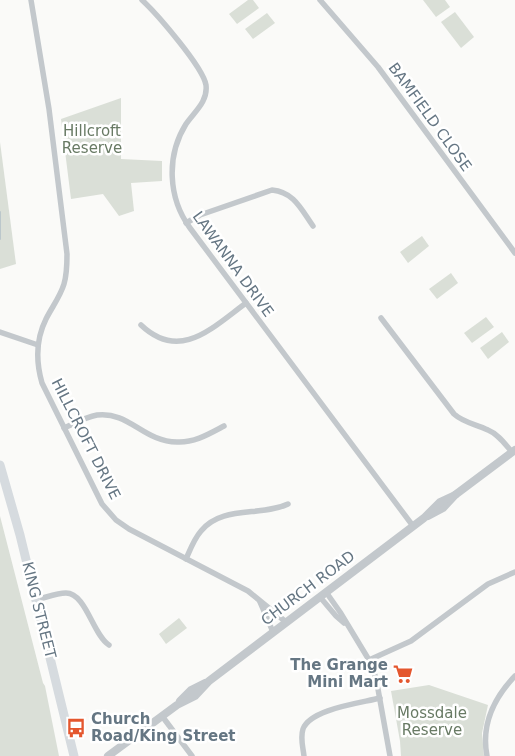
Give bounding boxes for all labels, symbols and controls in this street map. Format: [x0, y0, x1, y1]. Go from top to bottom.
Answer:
street label: BAMFIELD CLOSE [385, 59, 475, 175]
park label: Hillcroft Reserve [62, 122, 122, 157]
street label: LAWANNA DRIVE [189, 208, 277, 320]
street label: HILLCROFT DRIVE [48, 375, 124, 503]
street label: CHURCH ROAD [258, 547, 358, 629]
street label: KING STREET [18, 560, 60, 661]
place label: The Grange Mini Mart [290, 656, 388, 691]
supermarket icon: The Grange Mini Mart [392, 663, 414, 685]
park label: Mossdale Reserve [397, 704, 467, 739]
place label: Church Road/King Street [91, 710, 236, 745]
bus stop icon: Church Road/King Street [65, 717, 87, 739]

